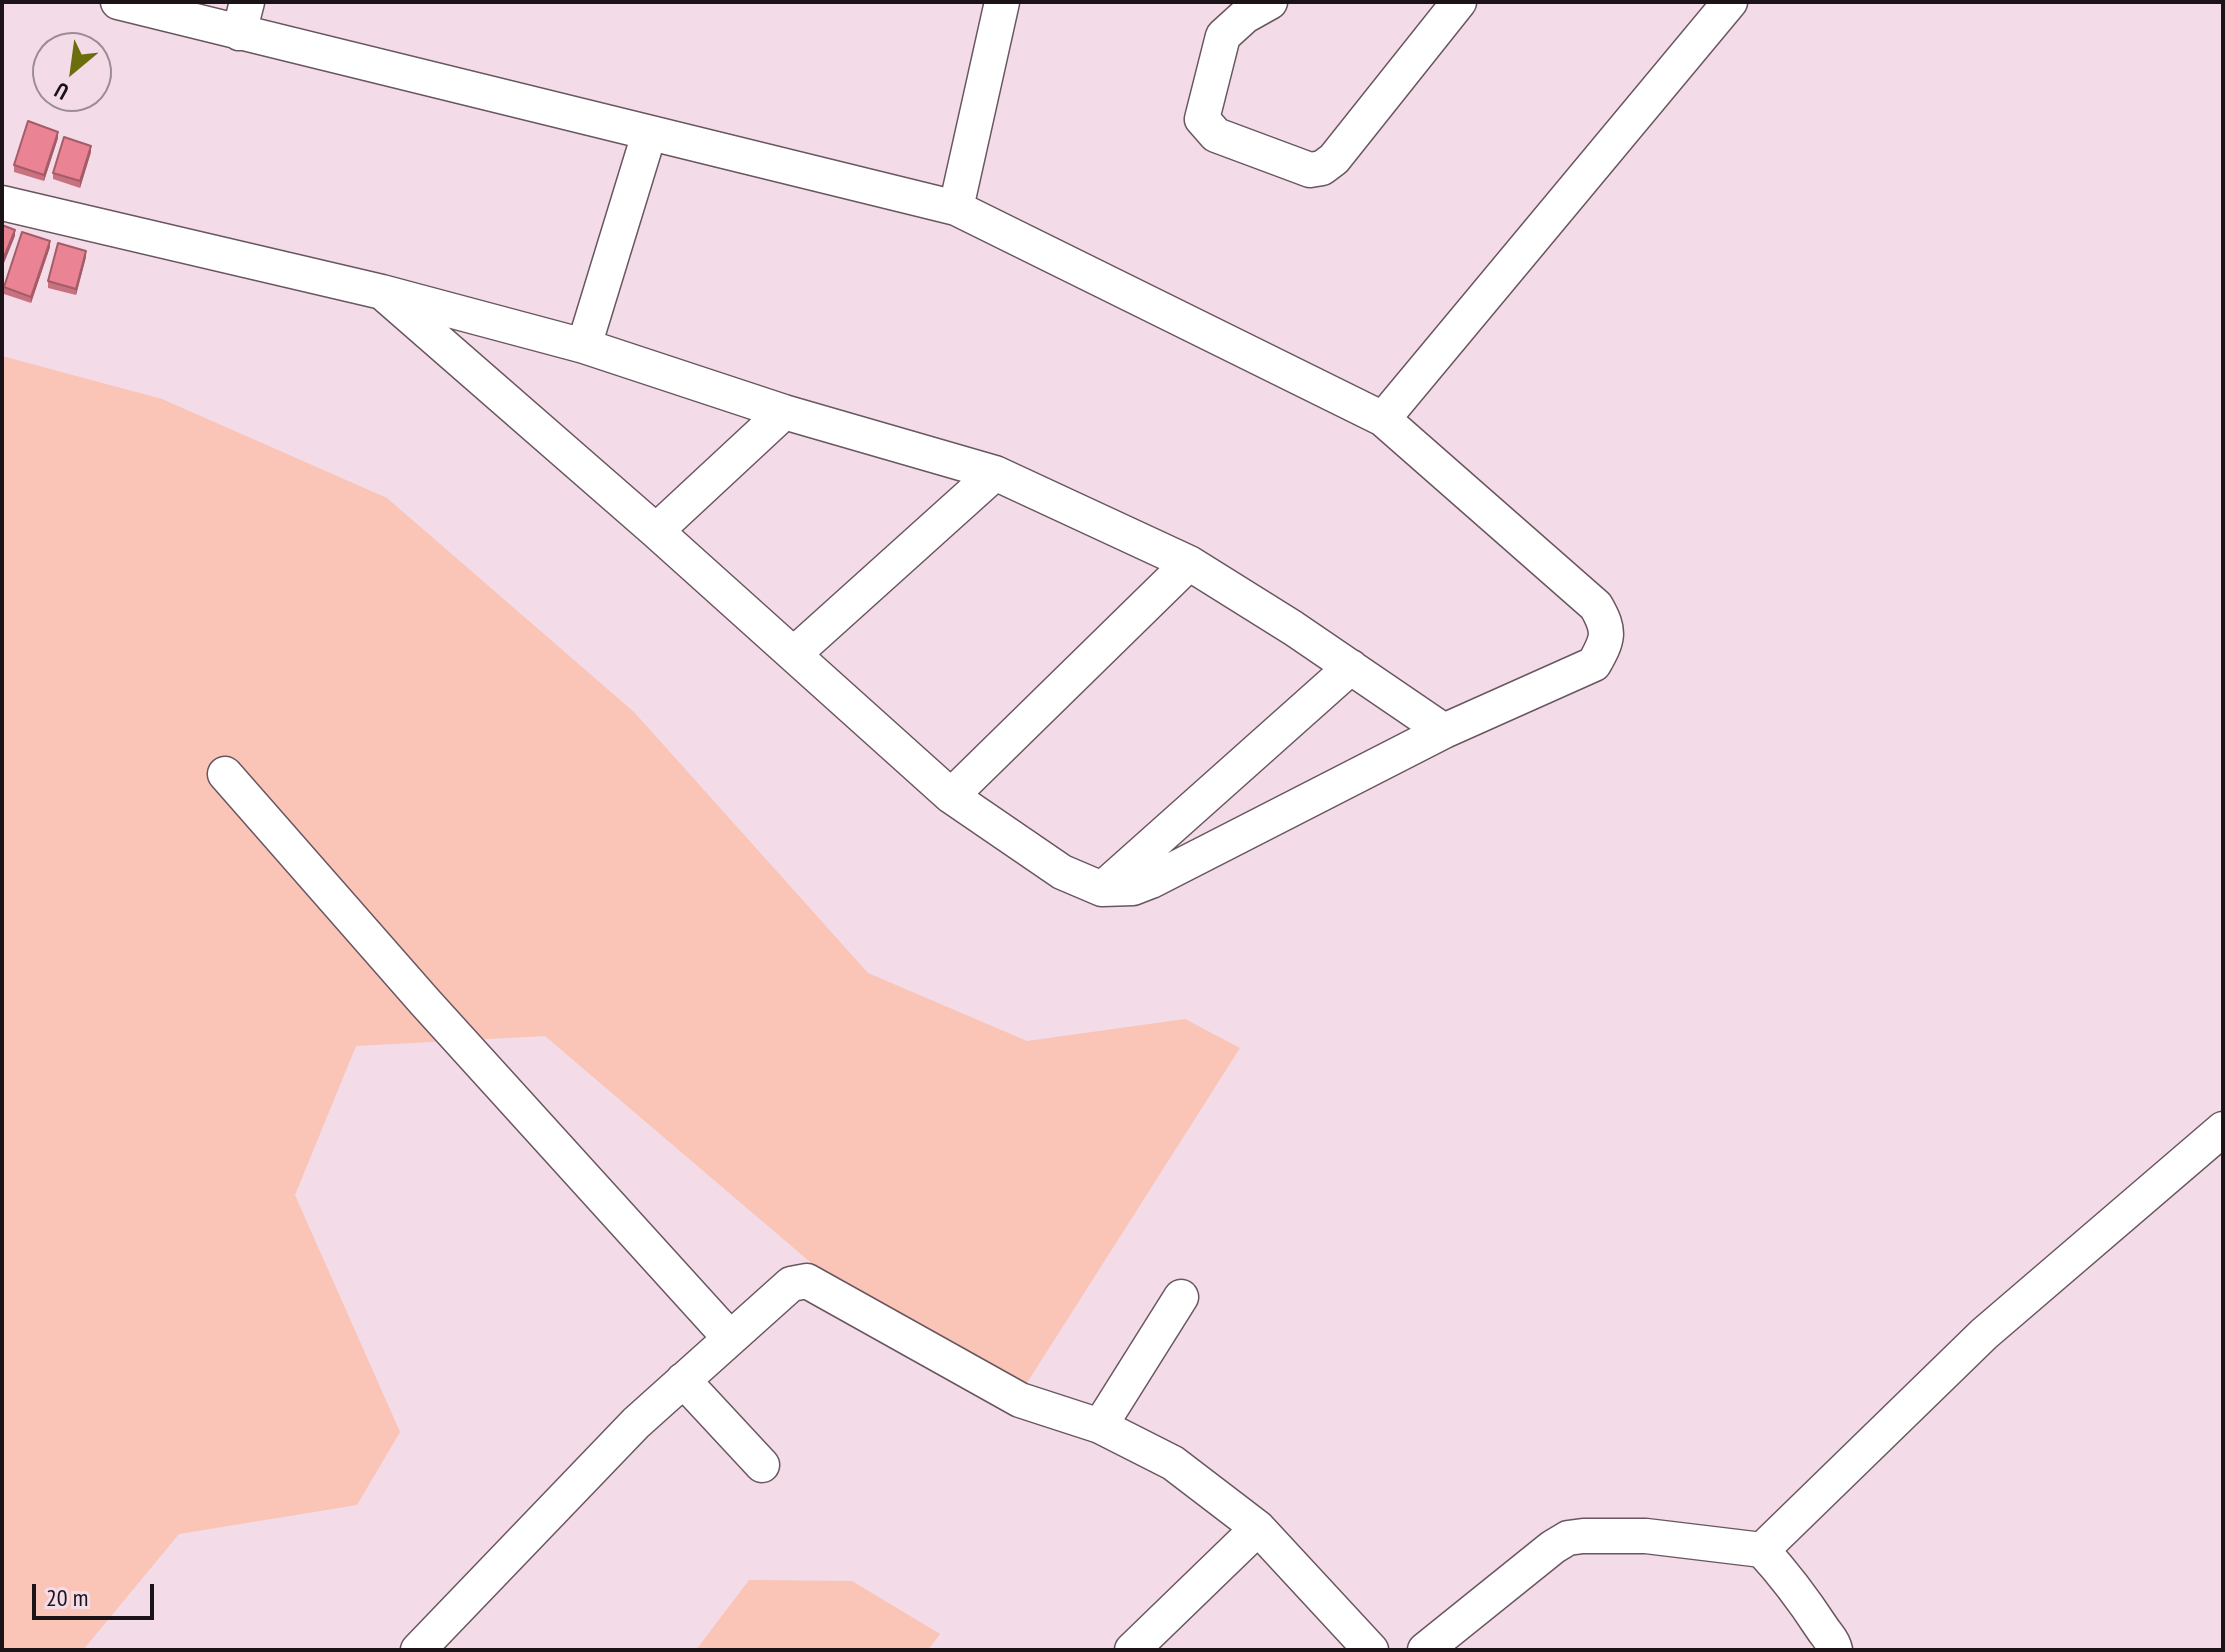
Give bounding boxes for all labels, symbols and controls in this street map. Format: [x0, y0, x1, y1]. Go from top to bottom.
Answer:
north arrow [32, 32, 112, 112]
text: U [50, 76, 73, 106]
scale bar [36, 1568, 158, 1618]
text: 20 m [46, 1582, 88, 1613]

